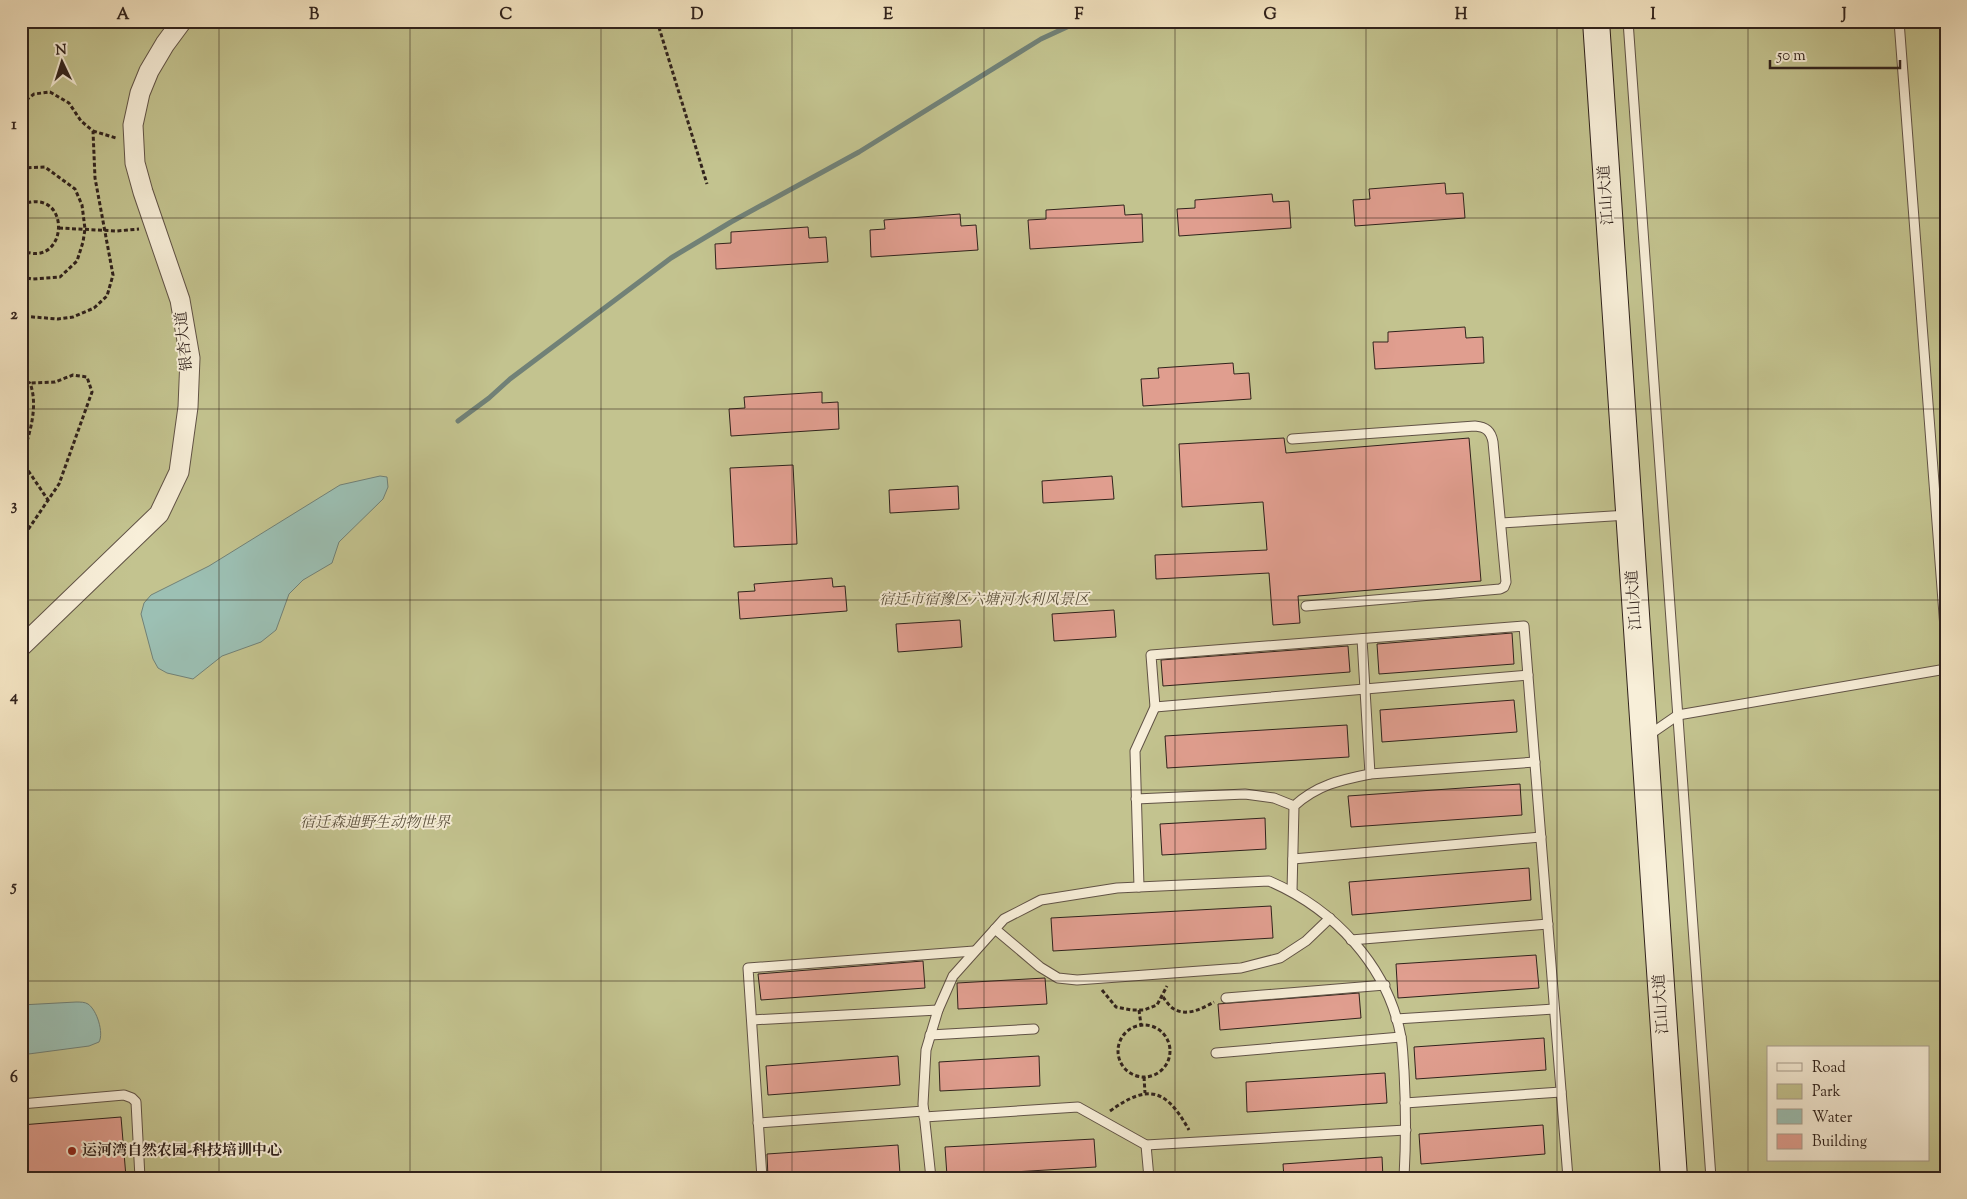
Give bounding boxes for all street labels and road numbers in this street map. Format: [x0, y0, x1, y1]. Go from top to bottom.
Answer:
street label: 江山大道 [1594, 164, 1620, 226]
street label: 银杏大道 [171, 310, 199, 372]
street label: 江山大道 [1622, 569, 1648, 631]
street label: 江山大道 [1649, 973, 1675, 1035]

